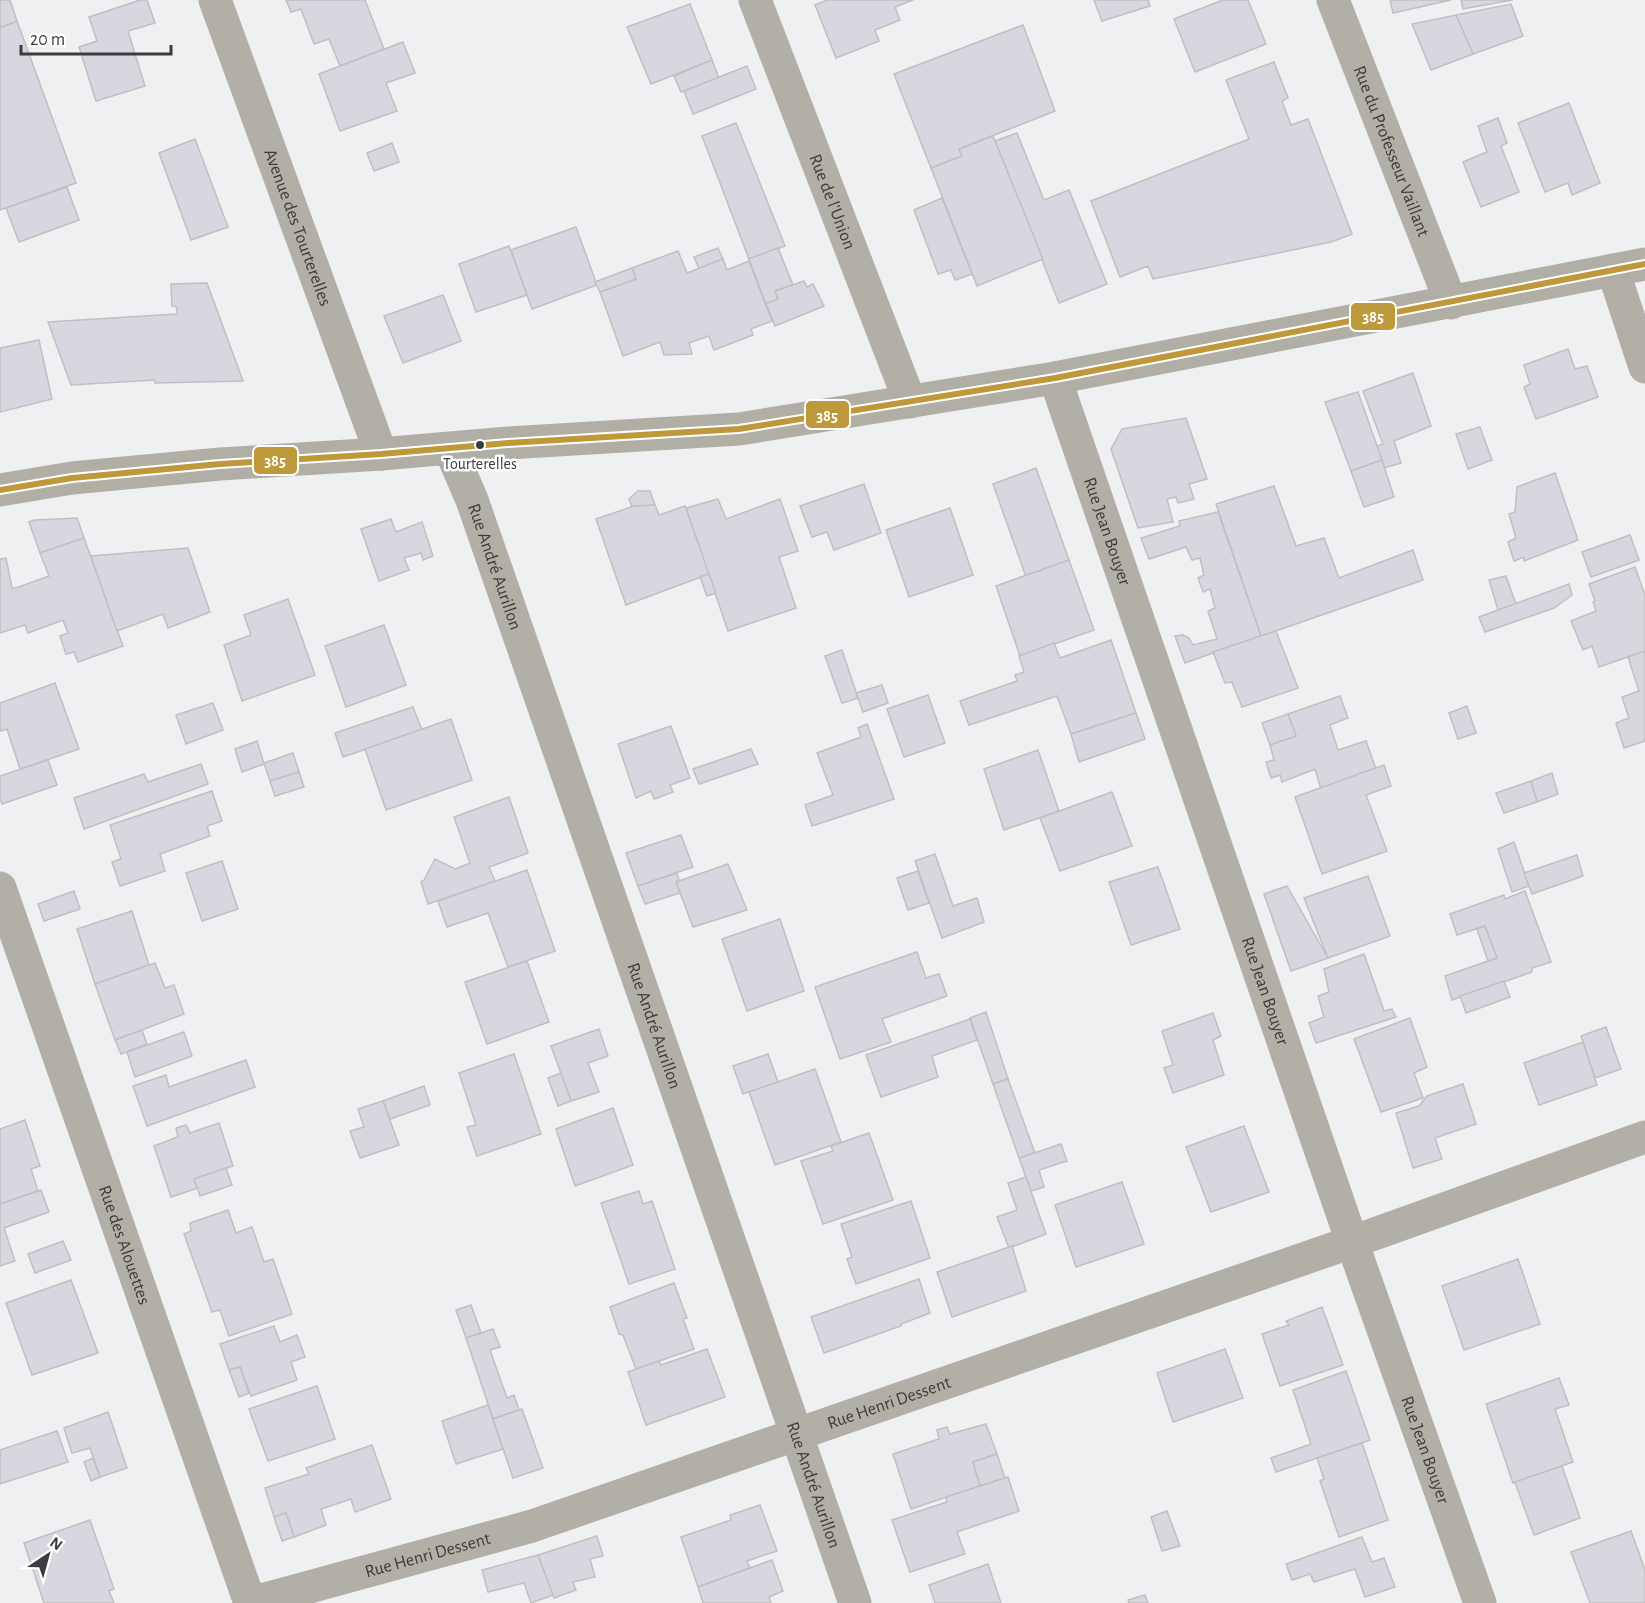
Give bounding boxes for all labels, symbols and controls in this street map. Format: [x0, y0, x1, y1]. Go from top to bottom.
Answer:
scale bar [21, 18, 171, 56]
text: 20 m [30, 31, 65, 49]
street label: Rue du Professeur Vaillant [1349, 63, 1432, 240]
street label: Avenue des Tourterelles [260, 147, 334, 309]
street label: Rue de l'Union [805, 152, 858, 252]
line badge: 385 [1350, 302, 1396, 331]
text: 385 [1362, 309, 1384, 325]
line badge: 385 [805, 400, 850, 429]
text: 385 [816, 408, 838, 424]
marker: Tourterelles [474, 439, 486, 451]
line badge: 385 [253, 446, 298, 475]
text: 385 [264, 453, 286, 469]
place label: Tourterelles [443, 456, 517, 472]
street label: Rue Jean Bouyer [1080, 475, 1134, 588]
street label: Rue André Aurillon [464, 502, 524, 632]
street label: Rue Jean Bouyer [1238, 935, 1292, 1048]
street label: Rue André Aurillon [623, 961, 684, 1091]
street label: Rue des Alouettes [95, 1183, 153, 1307]
street label: Rue Henri Dessent [825, 1374, 953, 1433]
street label: Rue Jean Bouyer [1397, 1394, 1452, 1506]
street label: Rue André Aurillon [783, 1420, 843, 1550]
north arrow [18, 1525, 78, 1585]
street label: Rue Henri Dessent [363, 1530, 493, 1581]
text: N [47, 1534, 65, 1553]

